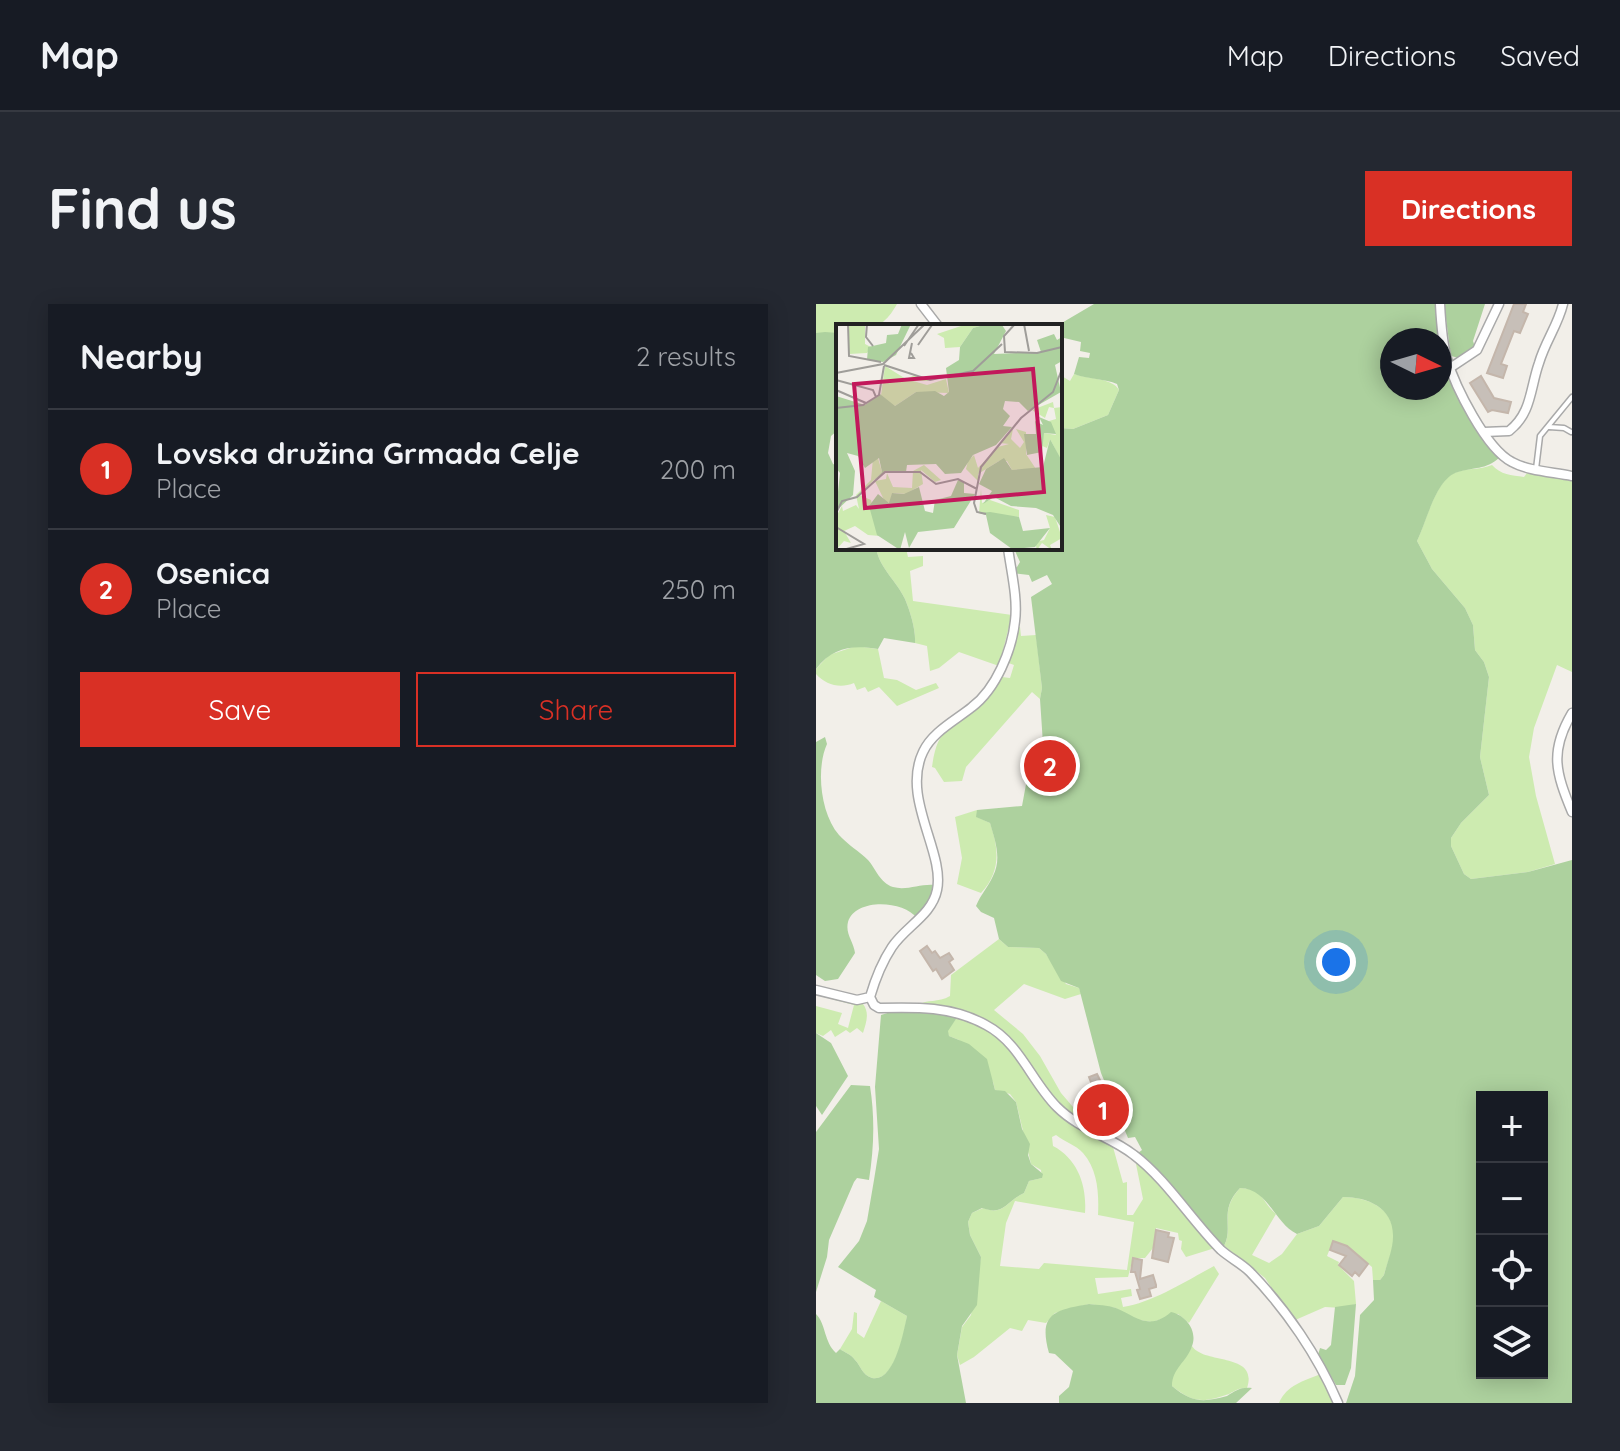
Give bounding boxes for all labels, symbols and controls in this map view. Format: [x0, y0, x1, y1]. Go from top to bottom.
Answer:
text: Map [40, 31, 119, 79]
text: Map [1227, 38, 1284, 73]
text: Directions [1328, 38, 1456, 73]
text: Saved [1500, 38, 1580, 73]
button: Directions [1365, 171, 1572, 246]
text: Find us [48, 173, 237, 243]
inset map [836, 324, 1062, 550]
north arrow [1380, 328, 1452, 400]
text: Nearby [80, 335, 203, 378]
text: 2 results [636, 340, 736, 373]
text: Lovska družina Grmada Celje [156, 434, 580, 472]
text: 1 [101, 453, 111, 486]
text: 200 m [660, 453, 736, 486]
text: Place [156, 472, 221, 505]
text: Osenica [156, 554, 270, 592]
text: 2 [99, 573, 113, 606]
text: 250 m [661, 573, 736, 606]
text: Place [156, 592, 221, 625]
button: Save [80, 672, 400, 747]
button: Share [416, 672, 736, 747]
pin: 2 [1024, 736, 1076, 796]
your location [1316, 942, 1356, 982]
pin: 1 [1077, 1080, 1129, 1140]
map controls [1476, 1091, 1548, 1379]
button: + [1476, 1091, 1548, 1163]
button: − [1476, 1163, 1548, 1235]
button: locate [1476, 1235, 1548, 1307]
button: layers [1476, 1307, 1548, 1379]

